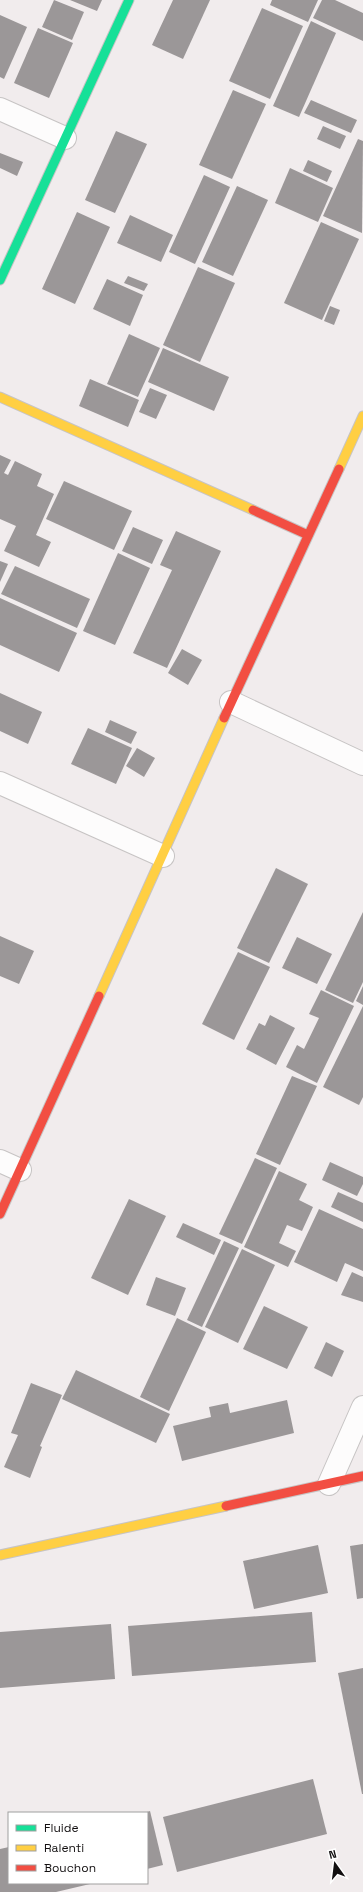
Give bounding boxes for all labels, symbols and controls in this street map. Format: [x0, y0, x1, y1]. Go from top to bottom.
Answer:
legend [8, 1812, 148, 1884]
text: Fluide [44, 1820, 79, 1836]
text: Ralenti [44, 1840, 84, 1856]
north arrow [315, 1844, 355, 1884]
text: N [327, 1847, 338, 1862]
text: Bouchon [44, 1860, 96, 1876]

